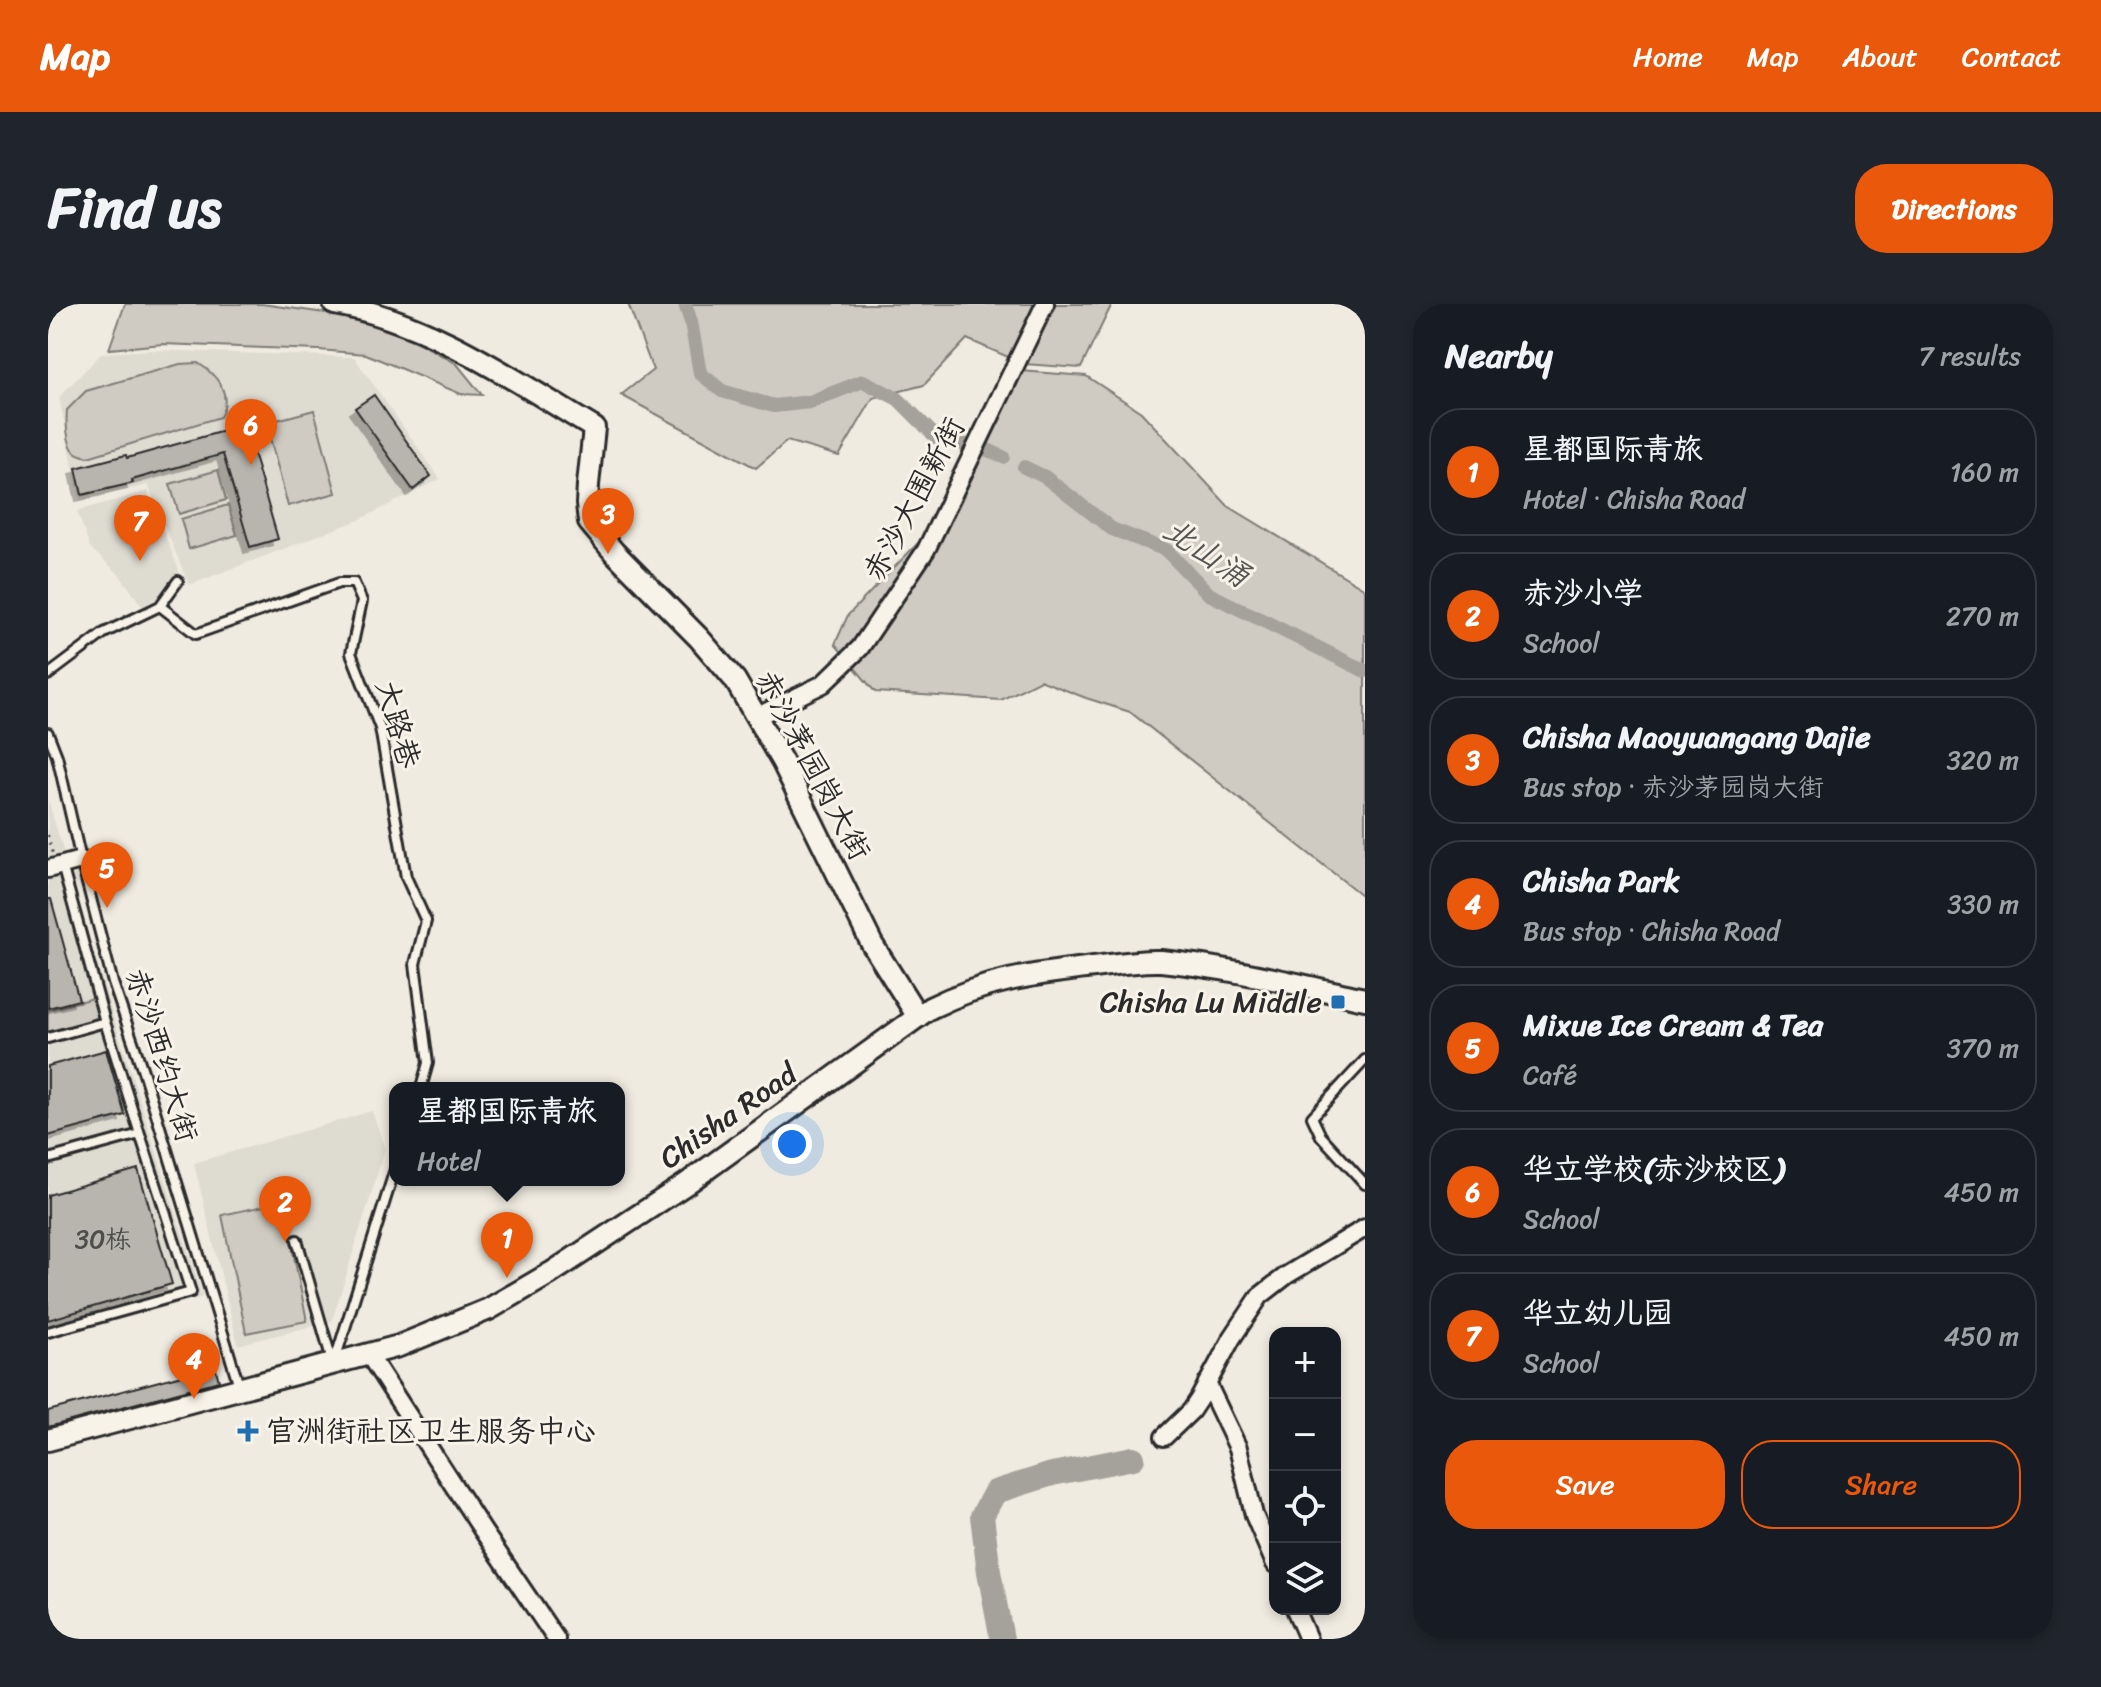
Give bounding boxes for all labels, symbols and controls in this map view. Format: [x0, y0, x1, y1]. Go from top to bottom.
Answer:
text: Map [40, 23, 110, 90]
text: Home [1633, 32, 1703, 81]
text: Map [1747, 32, 1798, 81]
text: About [1842, 32, 1918, 81]
text: Contact [1962, 32, 2061, 81]
text: Find us [48, 159, 221, 258]
button: Directions [1855, 164, 2053, 253]
text: Nearby [1445, 326, 1553, 386]
text: 7 results [1919, 333, 2021, 379]
pin: 6 [225, 399, 277, 465]
street label: 赤沙大围新街 [848, 407, 980, 591]
text: 星都国际青旅 [1523, 422, 1703, 476]
text: 1 [1467, 449, 1479, 495]
text: 160 m [1950, 449, 2019, 495]
text: Hotel · Chisha Road [1523, 476, 1745, 522]
pin: 3 [582, 488, 634, 554]
pin: 7 [114, 495, 166, 561]
water label: 北山涌 [1151, 502, 1263, 603]
text: 赤沙小学 [1523, 566, 1643, 620]
text: 2 [1465, 593, 1481, 639]
text: 270 m [1946, 593, 2019, 639]
text: School [1523, 620, 1600, 666]
street label: 赤沙茅园岗大街 [740, 660, 886, 870]
street label: 大路巷 [360, 673, 436, 775]
text: Chisha Maoyuangang Dajie [1523, 710, 1871, 764]
text: 3 [1466, 737, 1480, 783]
text: 320 m [1947, 737, 2019, 783]
text: Bus stop · 赤沙茅园岗大街 [1523, 764, 1824, 810]
pin: 5 [81, 842, 133, 908]
text: Chisha Park [1523, 854, 1680, 908]
text: 4 [1465, 881, 1481, 927]
text: 330 m [1947, 881, 2019, 927]
text: Bus stop · Chisha Road [1523, 908, 1780, 954]
street label: 赤沙西约大街 [110, 961, 214, 1149]
place label: Chisha Lu Middle [1100, 975, 1322, 1029]
marker: Chisha Lu Middle [1329, 993, 1347, 1011]
text: Mixue Ice Cream & Tea [1523, 998, 1823, 1052]
text: 5 [1465, 1025, 1481, 1071]
text: 370 m [1947, 1025, 2019, 1071]
street label: Chisha Road [647, 1047, 810, 1184]
text: Café [1523, 1052, 1577, 1098]
popup [389, 1082, 625, 1186]
text: 星都国际青旅 [417, 1084, 597, 1138]
your location [772, 1124, 812, 1164]
text: Hotel [417, 1138, 481, 1184]
text: 华立学校(赤沙校区) [1523, 1142, 1784, 1196]
text: 6 [1466, 1169, 1480, 1215]
text: 450 m [1944, 1169, 2019, 1215]
pin: 2 [259, 1176, 311, 1242]
text: School [1523, 1196, 1600, 1242]
pin: 1 [481, 1212, 533, 1278]
house number: 30栋 [75, 1216, 131, 1262]
text: 华立幼儿园 [1523, 1286, 1673, 1340]
text: 7 [1466, 1313, 1480, 1359]
text: 450 m [1944, 1313, 2019, 1359]
map controls [1269, 1327, 1341, 1615]
button: + [1269, 1327, 1341, 1399]
pin: 4 [168, 1333, 220, 1399]
text: School [1523, 1340, 1600, 1386]
button: − [1269, 1399, 1341, 1471]
place label: 官洲街社区卫生服务中心 [266, 1404, 596, 1458]
marker: 官洲街社区卫生服务中心 [237, 1420, 259, 1442]
button: Save [1445, 1440, 1725, 1529]
button: Share [1741, 1440, 2021, 1529]
button: locate [1269, 1471, 1341, 1543]
button: layers [1269, 1543, 1341, 1615]

